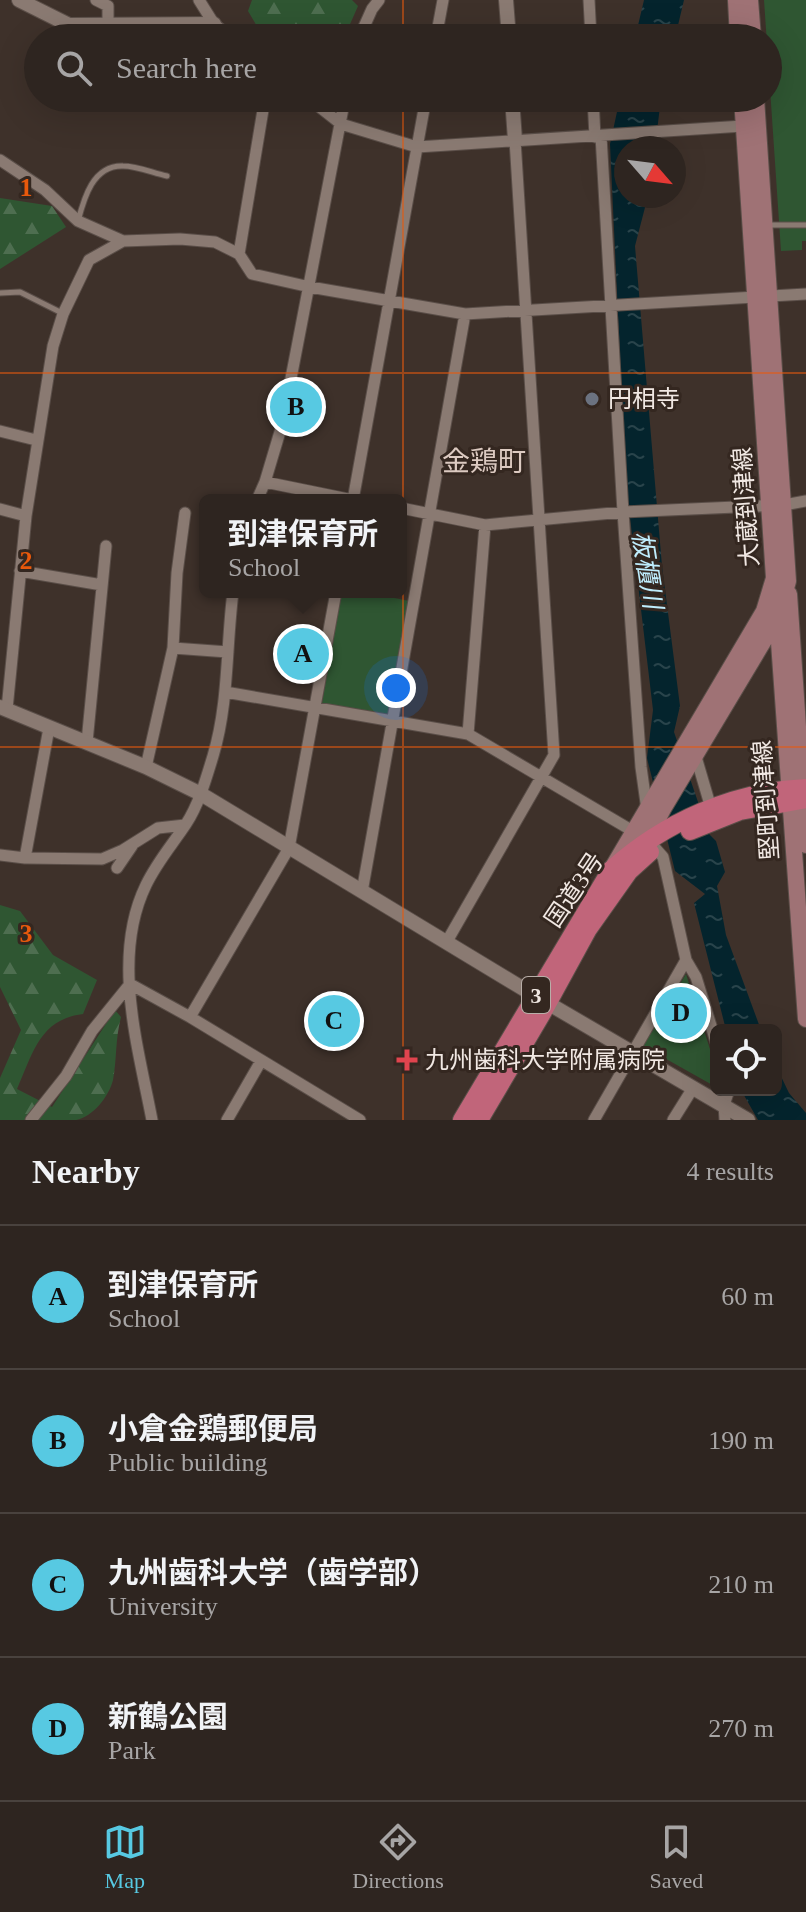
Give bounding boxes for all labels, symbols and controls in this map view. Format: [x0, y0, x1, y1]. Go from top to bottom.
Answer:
search box [24, 24, 782, 112]
icon: search [52, 46, 96, 90]
text: Search here [116, 51, 257, 84]
north arrow [614, 136, 686, 208]
text: 1 [20, 173, 33, 202]
pin: B [270, 377, 322, 437]
place label: 円相寺 [608, 386, 680, 412]
marker: 円相寺 [583, 390, 601, 408]
district label: 金鶏町 [442, 446, 526, 477]
street label: 大蔵到津線 [729, 446, 763, 568]
popup [199, 494, 407, 598]
text: 到津保育所 [228, 517, 378, 550]
water label: 板櫃川 [627, 529, 668, 614]
text: 2 [20, 546, 33, 575]
text: School [228, 553, 300, 582]
pin: A [277, 624, 329, 684]
your location [376, 668, 416, 708]
street label: 堅町到津線 [749, 739, 783, 861]
street label: 国道3号 [540, 848, 608, 932]
text: 3 [20, 919, 33, 948]
road number: 3 [522, 977, 550, 1013]
pin: D [655, 983, 707, 1043]
pin: C [308, 991, 360, 1051]
map controls [710, 1024, 782, 1096]
button: locate [710, 1024, 782, 1096]
place label: 九州歯科大学附属病院 [425, 1047, 665, 1073]
marker: 九州歯科大学附属病院 [396, 1049, 418, 1071]
text: Nearby [32, 1153, 140, 1190]
text: 4 results [687, 1157, 774, 1186]
text: 到津保育所 [108, 1268, 258, 1301]
text: A [49, 1282, 67, 1311]
text: 60 m [721, 1282, 774, 1311]
text: School [108, 1304, 180, 1333]
text: 小倉金鶏郵便局 [108, 1412, 318, 1445]
text: B [49, 1426, 67, 1455]
text: 190 m [708, 1426, 774, 1455]
text: Public building [108, 1448, 268, 1477]
text: 九州歯科大学（歯学部） [108, 1556, 438, 1589]
text: C [49, 1570, 67, 1599]
text: 210 m [708, 1570, 774, 1599]
text: University [108, 1592, 218, 1621]
text: 新鶴公園 [108, 1700, 228, 1733]
text: D [49, 1714, 67, 1743]
text: 270 m [708, 1714, 774, 1743]
text: Park [108, 1736, 156, 1765]
tab: Map [103, 1820, 147, 1894]
tab: Directions [352, 1820, 444, 1894]
tab: Saved [649, 1820, 703, 1894]

